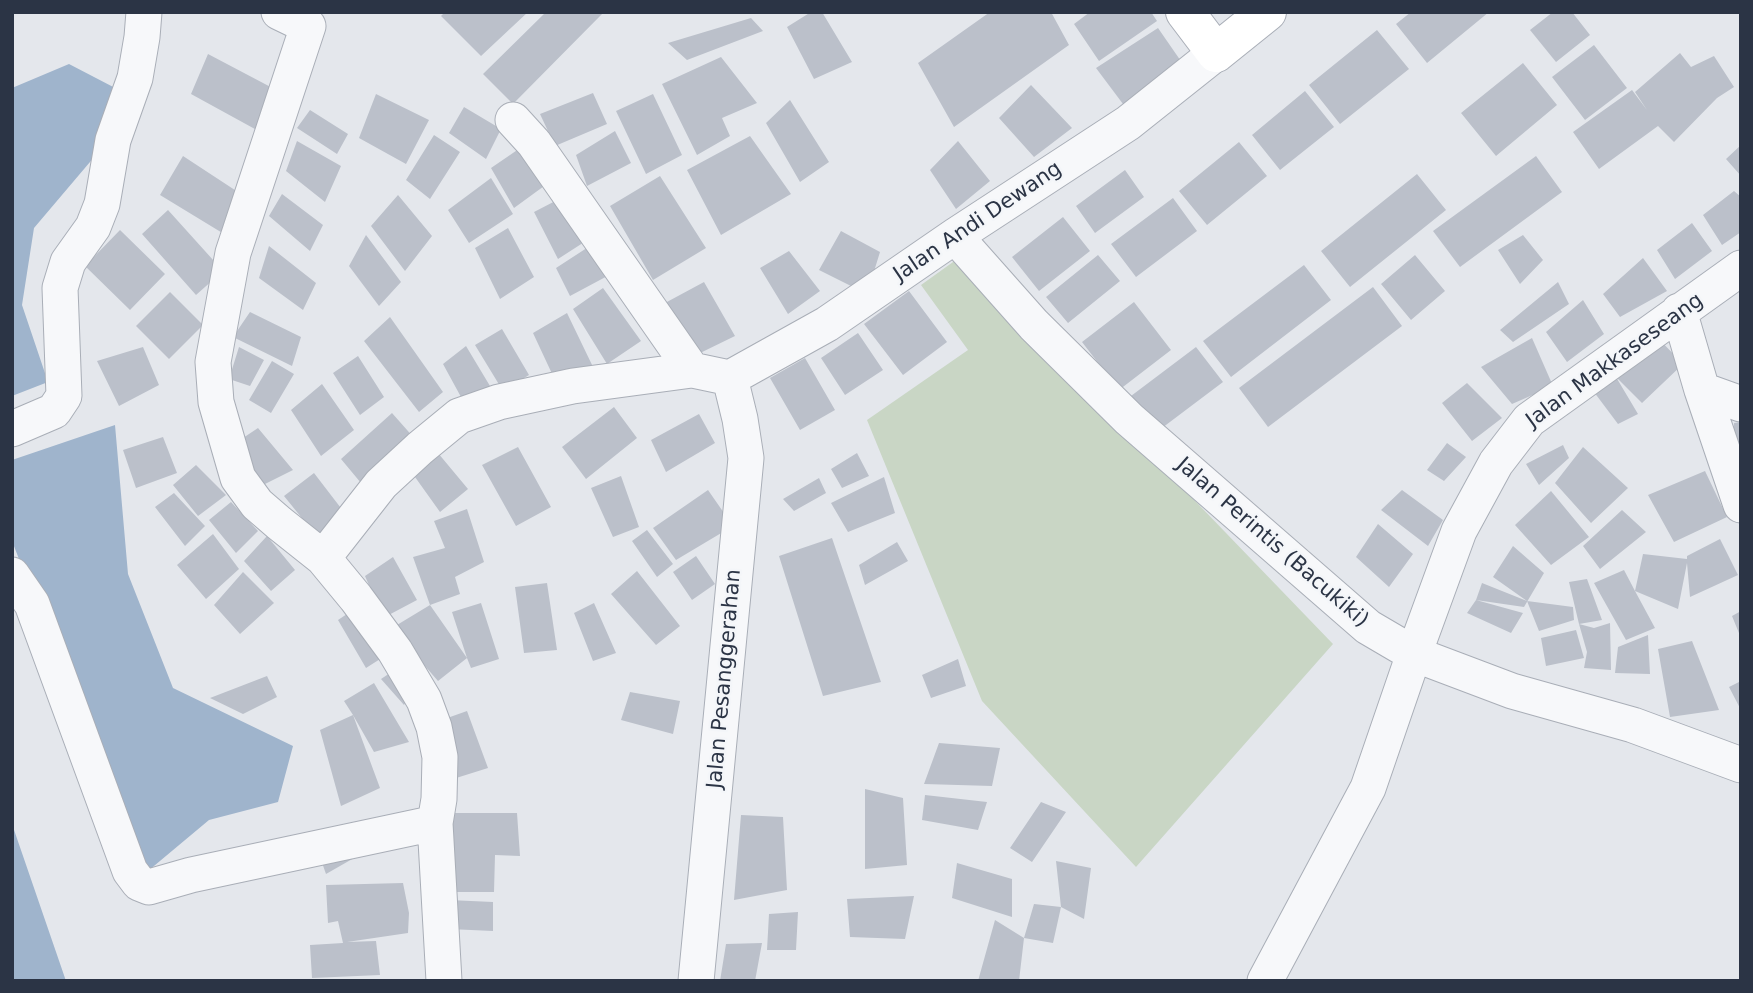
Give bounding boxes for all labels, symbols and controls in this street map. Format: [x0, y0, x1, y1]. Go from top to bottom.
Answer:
street label: Jalan Andi Dewang [889, 156, 1067, 288]
street label: Jalan Makkaseseang [1522, 288, 1708, 434]
street label: Jalan Perintis (Bacukiki) [1171, 453, 1373, 633]
street label: Jalan Pesanggerahan [703, 568, 747, 790]

